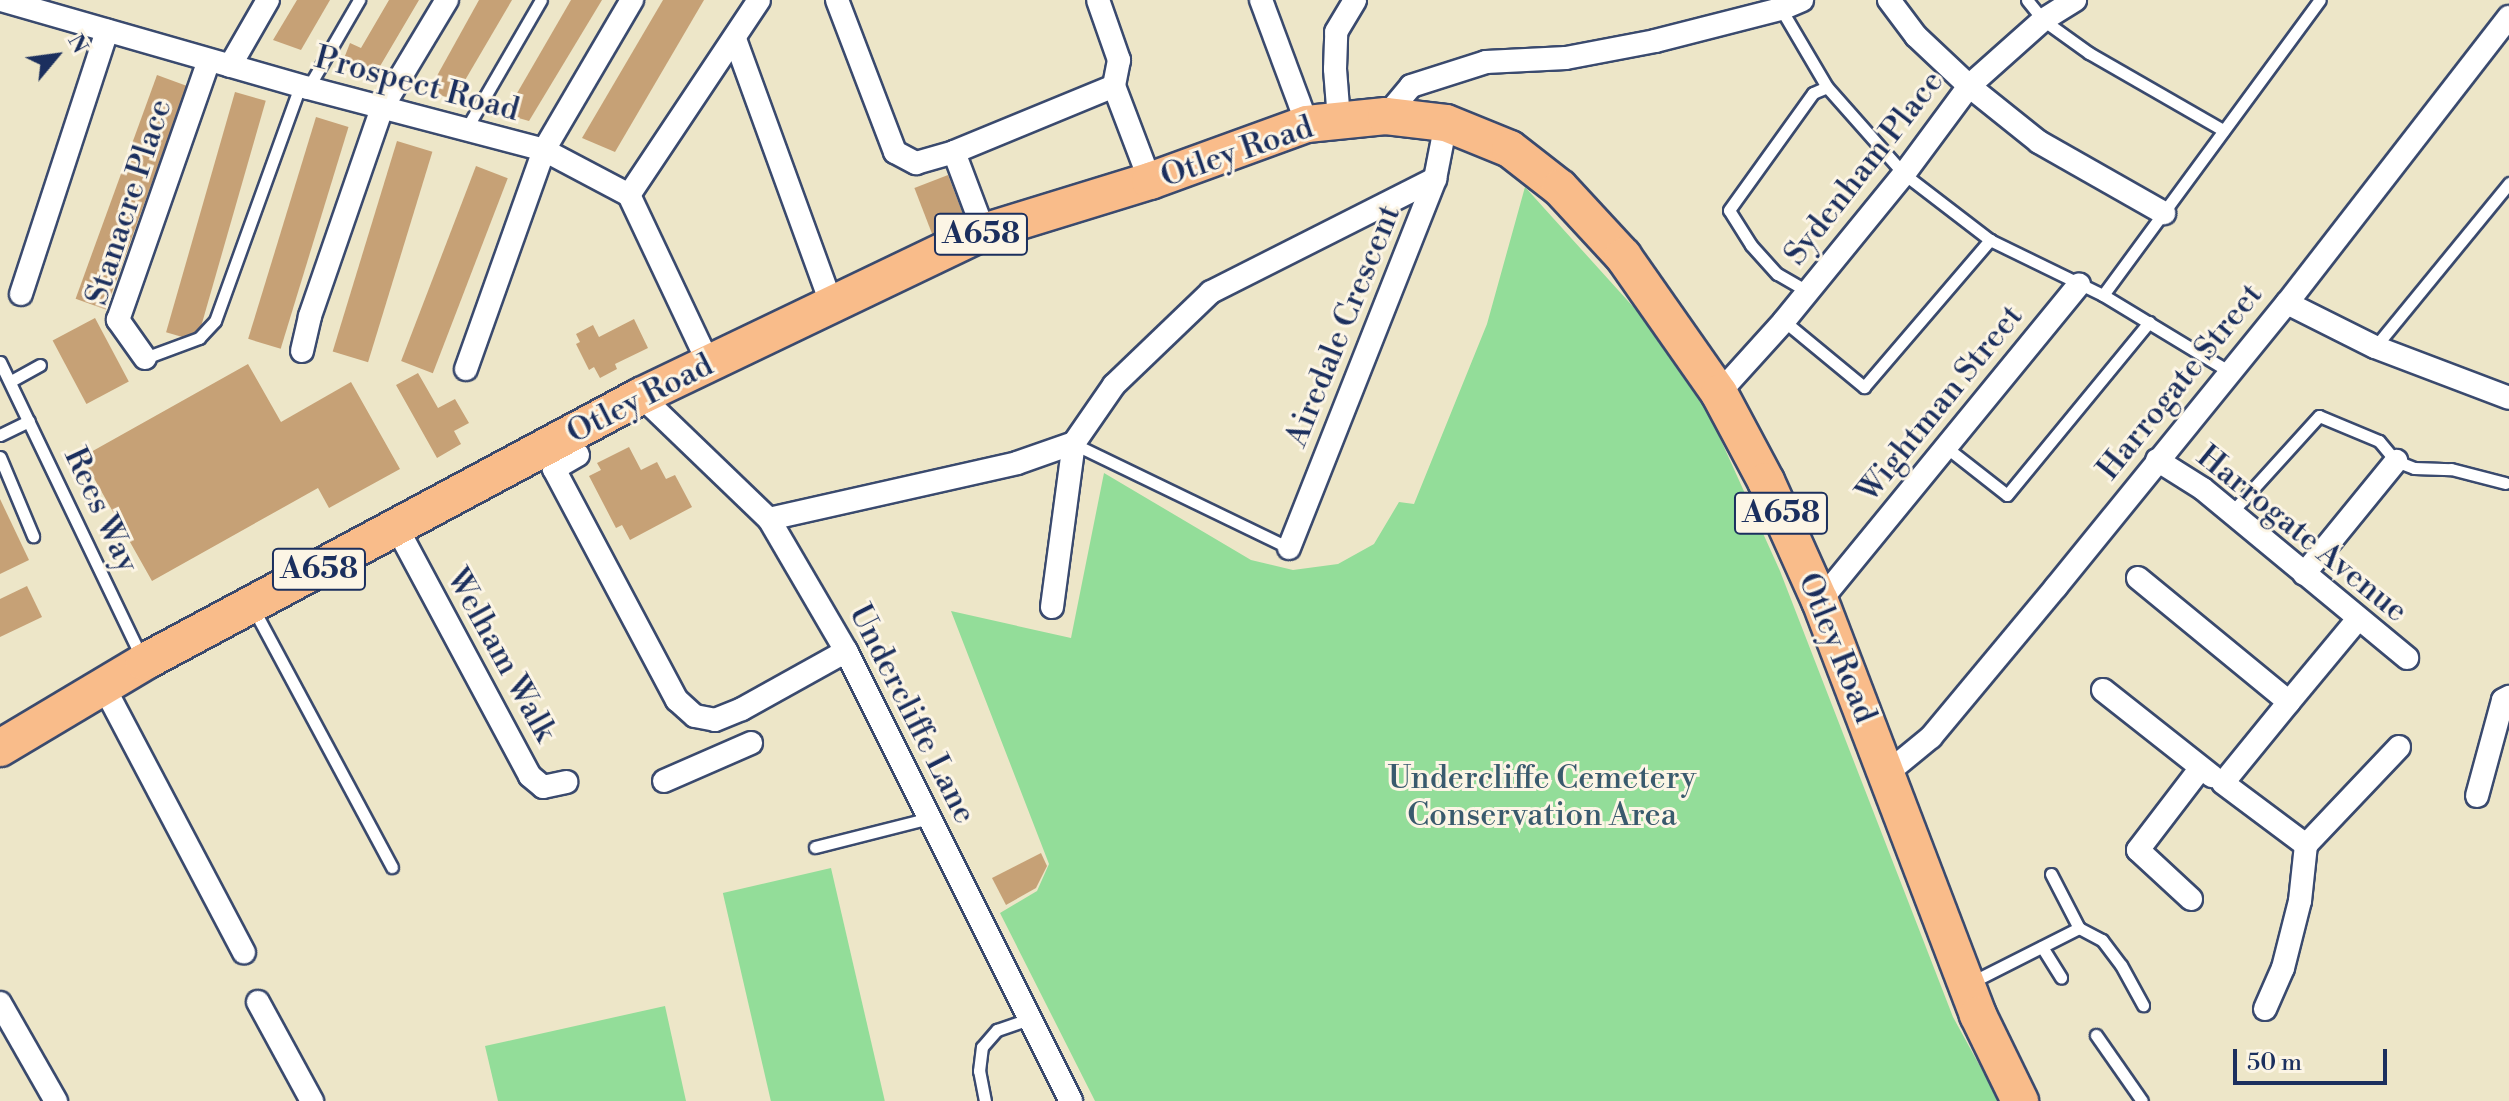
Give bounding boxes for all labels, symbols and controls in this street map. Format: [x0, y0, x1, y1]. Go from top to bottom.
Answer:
north arrow [16, 16, 96, 96]
text: N [61, 30, 93, 58]
street label: Prospect Road [310, 38, 524, 130]
street label: Sydenham Place [1776, 63, 1952, 273]
street label: Stanacre Place [78, 94, 180, 310]
street label: Otley Road [1156, 108, 1318, 196]
street label: Airedale Crescent [1277, 200, 1409, 452]
road number: A658 [933, 208, 1029, 260]
street label: Harrogate Street [2089, 276, 2271, 488]
street label: Wightman Street [1849, 298, 2031, 510]
street label: Otley Road [561, 346, 719, 452]
street label: Harrogate Avenue [2189, 437, 2415, 631]
street label: Rees Way [55, 442, 147, 578]
road number: A658 [1733, 487, 1829, 539]
road number: A658 [271, 543, 367, 595]
street label: Welham Walk [438, 562, 564, 748]
street label: Otley Road [1789, 567, 1885, 729]
street label: Undercliffe Lane [840, 598, 984, 830]
park label: Undercliffe Cemetery Conservation Area [1388, 760, 1696, 835]
scale bar [2237, 1033, 2391, 1083]
text: 50 m [2247, 1048, 2302, 1078]

